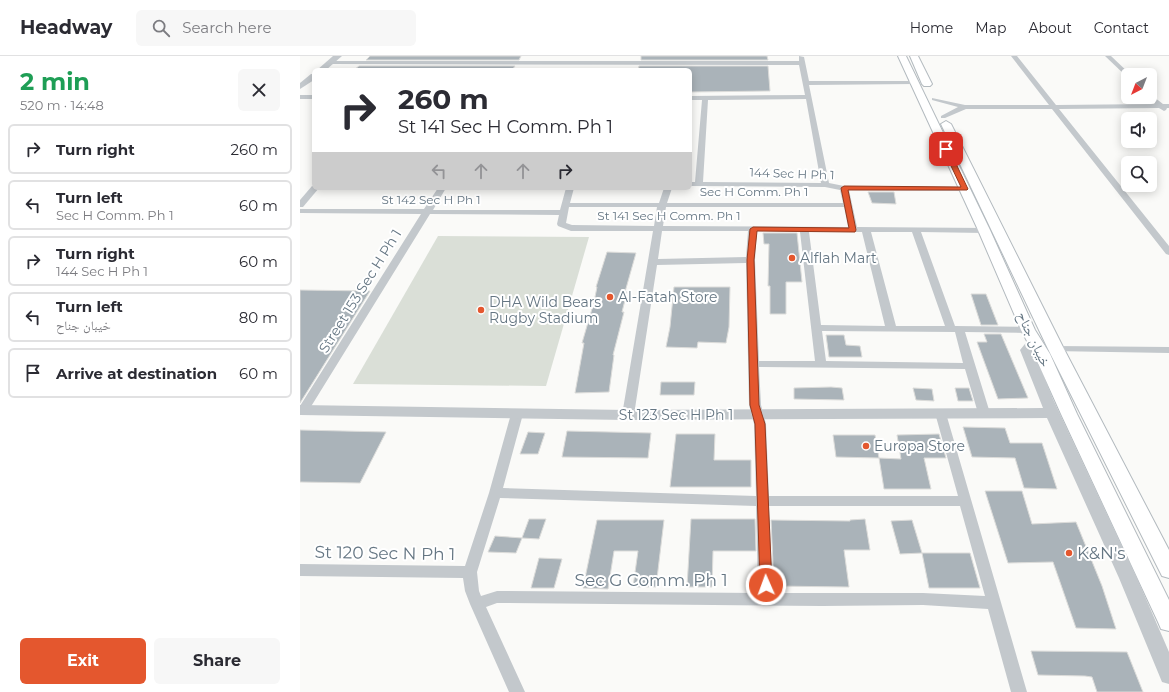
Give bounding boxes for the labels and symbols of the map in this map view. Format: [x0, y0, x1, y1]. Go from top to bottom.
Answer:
north arrow [1121, 68, 1157, 104]
pin [929, 132, 963, 166]
street label: 144 Sec H Ph 1 [749, 165, 835, 182]
street label: Sec H Comm. Ph 1 [700, 184, 808, 199]
street label: St 142 Sec H Ph 1 [381, 192, 481, 207]
street label: St 141 Sec H Comm. Ph 1 [597, 208, 741, 223]
street label: Street 153 Sec H Ph 1 [315, 226, 405, 356]
place label: Alflah Mart [800, 249, 877, 267]
marker: Alflah Mart [787, 253, 797, 263]
place label: Al-Fatah Store [618, 288, 717, 306]
marker: Al-Fatah Store [605, 292, 615, 302]
place label: DHA Wild Bears Rugby Stadium [489, 293, 601, 327]
marker: DHA Wild Bears Rugby Stadium [476, 305, 486, 315]
street label: خیبان جناح [1012, 309, 1055, 370]
street label: St 123 Sec H Ph 1 [619, 406, 733, 424]
place label: Europa Store [874, 437, 965, 455]
marker: Europa Store [861, 441, 871, 451]
street label: St 120 Sec N Ph 1 [315, 542, 455, 564]
place label: K&N's [1077, 543, 1126, 563]
marker: K&N's [1064, 548, 1074, 558]
position arrow [745, 564, 787, 606]
street label: Sec G Comm. Ph 1 [574, 570, 728, 590]

